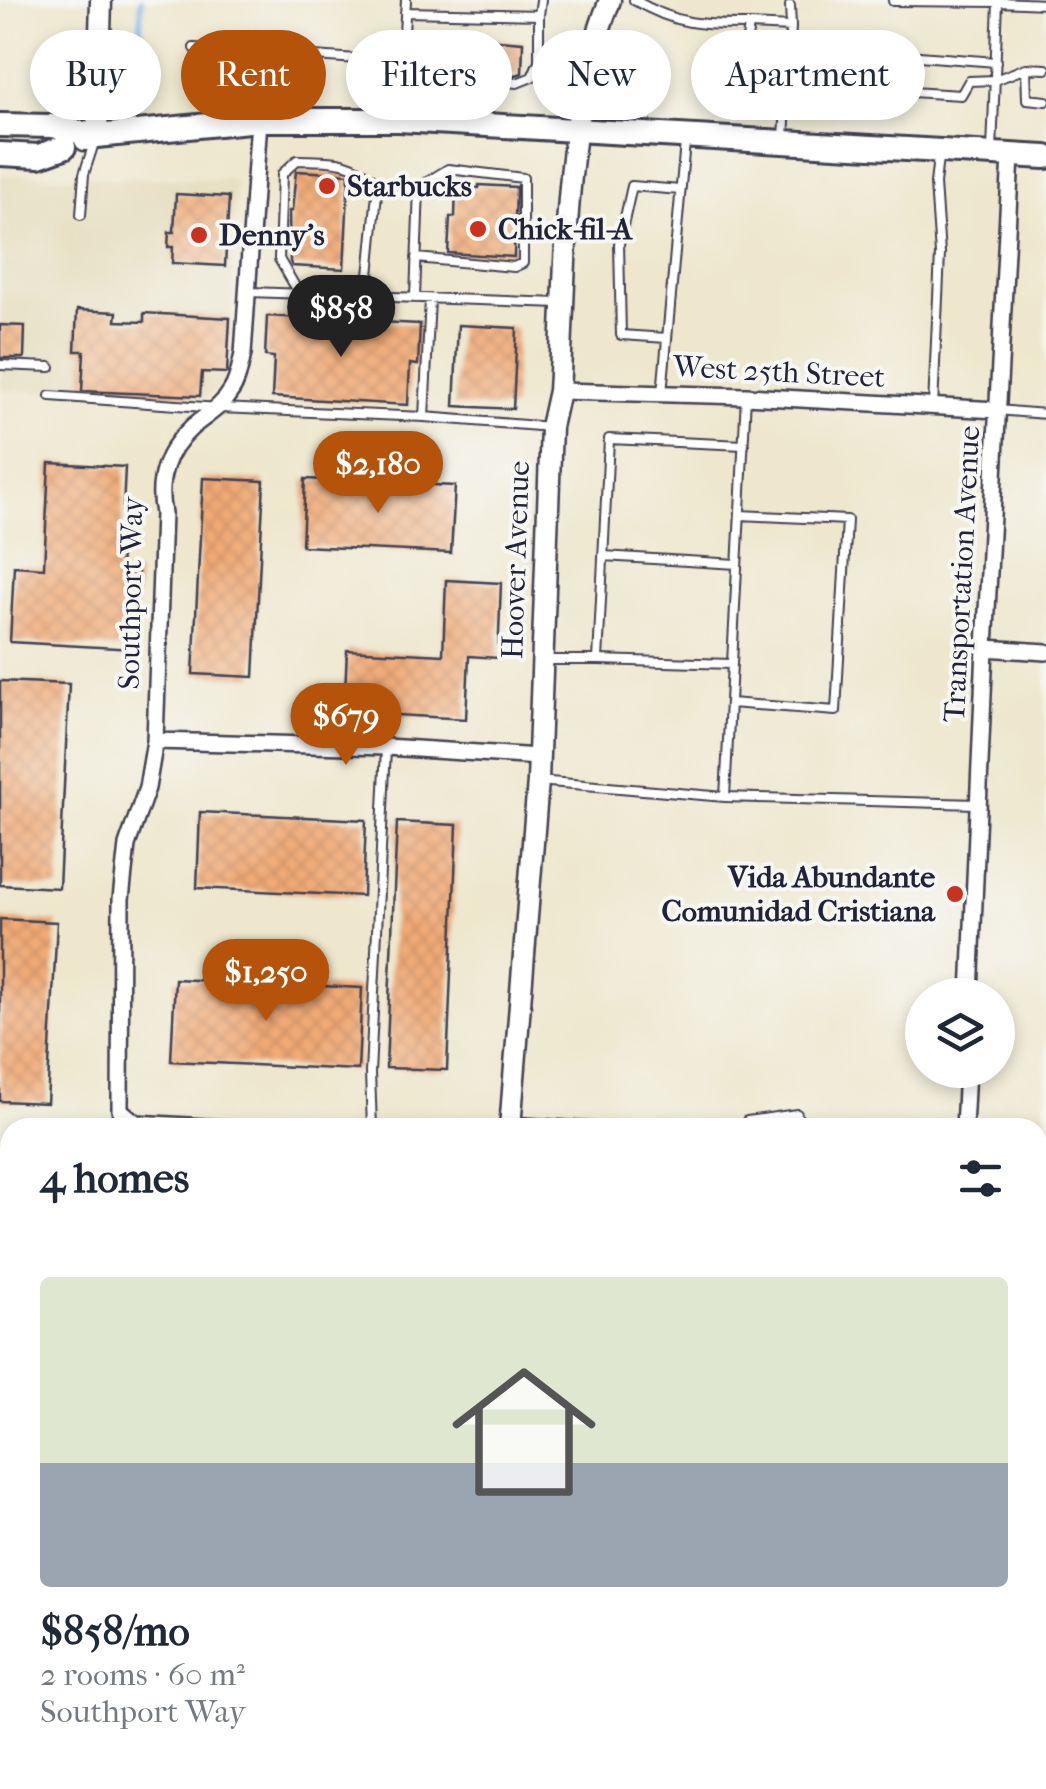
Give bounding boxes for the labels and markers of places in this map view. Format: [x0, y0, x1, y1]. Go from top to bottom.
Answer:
place label: Starbucks [347, 169, 472, 204]
marker: Starbucks [316, 175, 338, 197]
place label: Chick-fil-A [498, 212, 634, 247]
place label: Denny's [219, 218, 325, 253]
marker: Chick-fil-A [467, 218, 489, 240]
marker: Denny's [188, 224, 210, 246]
pin: $858 [282, 275, 400, 360]
pin: $2,180 [297, 431, 459, 516]
pin: $679 [287, 683, 405, 768]
place label: Vida Abundante Comunidad Cristiana [662, 860, 936, 929]
marker: Vida Abundante Comunidad Cristiana [944, 883, 966, 905]
pin: $1,250 [185, 939, 347, 1024]

